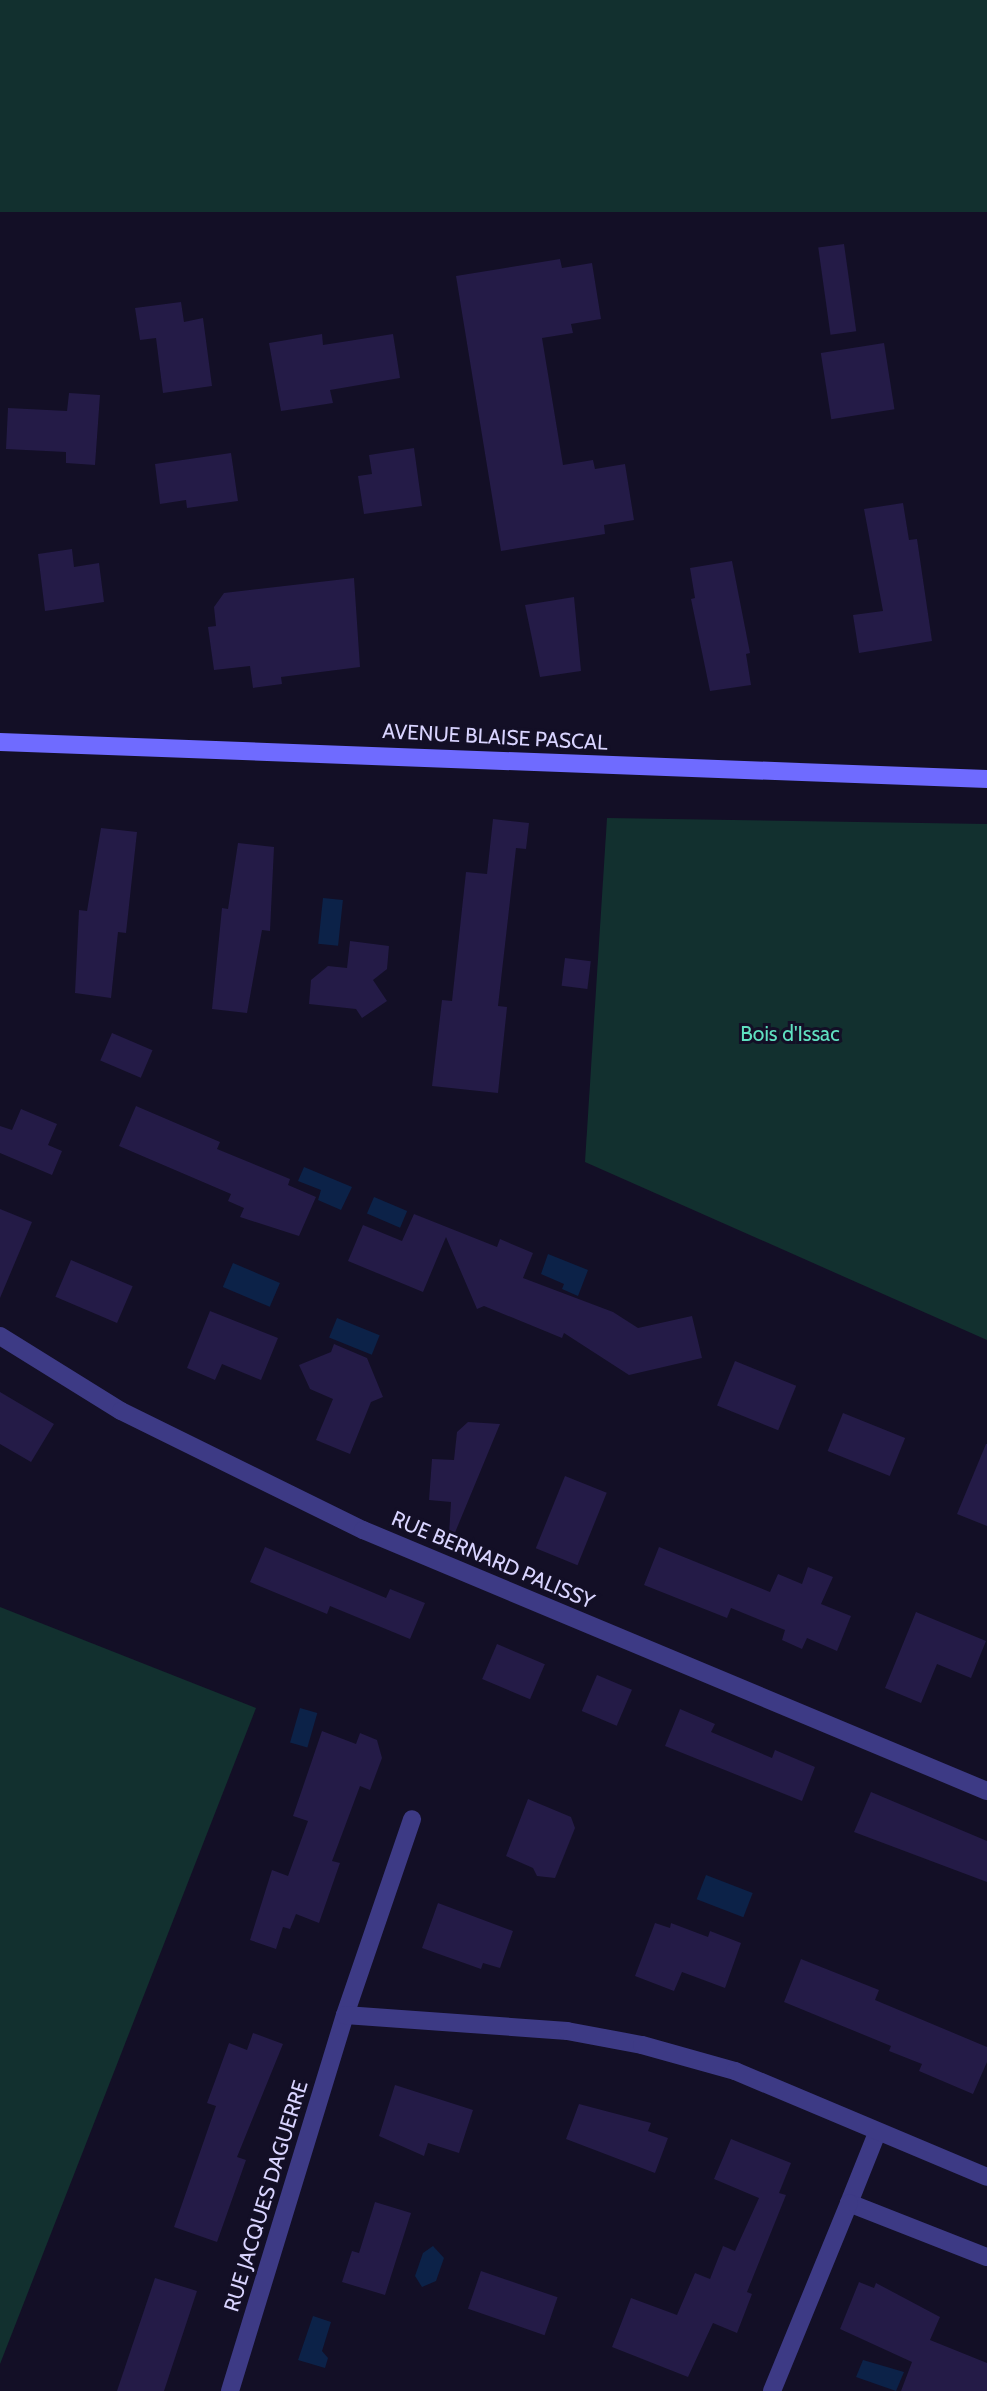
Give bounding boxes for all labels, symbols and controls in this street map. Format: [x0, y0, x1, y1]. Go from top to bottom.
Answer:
street label: AVENUE BLAISE PASCAL [382, 719, 608, 755]
park label: Bois d'Issac [740, 1021, 840, 1047]
street label: RUE BERNARD PALISSY [388, 1506, 598, 1614]
street label: RUE JACQUES DAGUERRE [219, 2077, 313, 2315]

